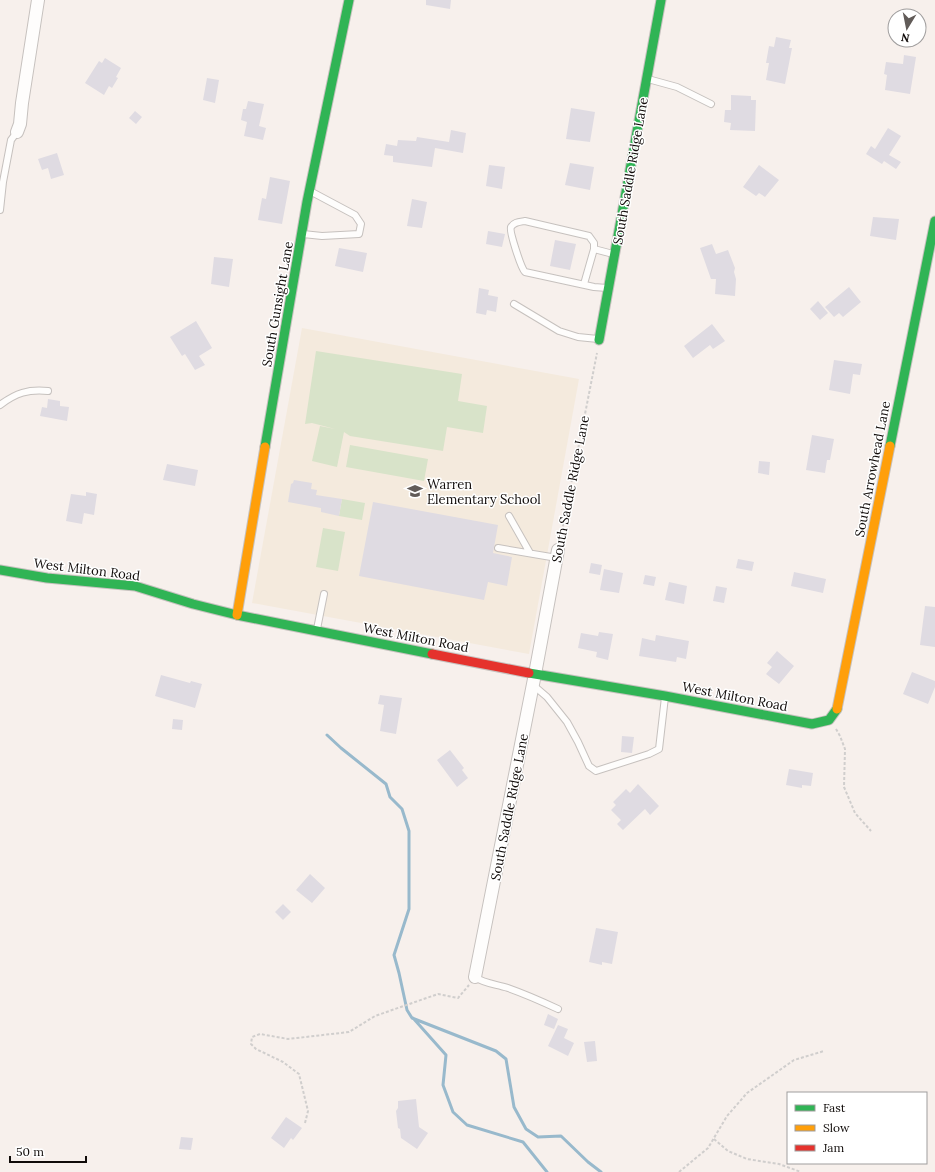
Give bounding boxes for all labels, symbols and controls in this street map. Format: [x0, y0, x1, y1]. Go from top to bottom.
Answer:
north arrow [887, 8, 927, 48]
text: N [899, 30, 911, 45]
street label: South Saddle Ridge Lane [609, 96, 652, 246]
street label: South Gunsight Lane [258, 240, 297, 368]
street label: South Arrowhead Lane [851, 400, 894, 539]
street label: South Saddle Ridge Lane [548, 414, 593, 564]
place label: Warren Elementary School [427, 476, 541, 508]
school or university icon: Warren Elementary School [406, 482, 424, 500]
street label: West Milton Road [33, 555, 141, 584]
street label: West Milton Road [362, 619, 470, 656]
street label: West Milton Road [681, 678, 789, 715]
street label: South Saddle Ridge Lane [487, 732, 532, 882]
legend [787, 1092, 927, 1164]
text: Fast [823, 1100, 846, 1115]
text: Slow [823, 1120, 850, 1135]
scale bar [10, 1138, 86, 1164]
text: Jam [822, 1140, 844, 1155]
text: 50 m [16, 1144, 44, 1159]

